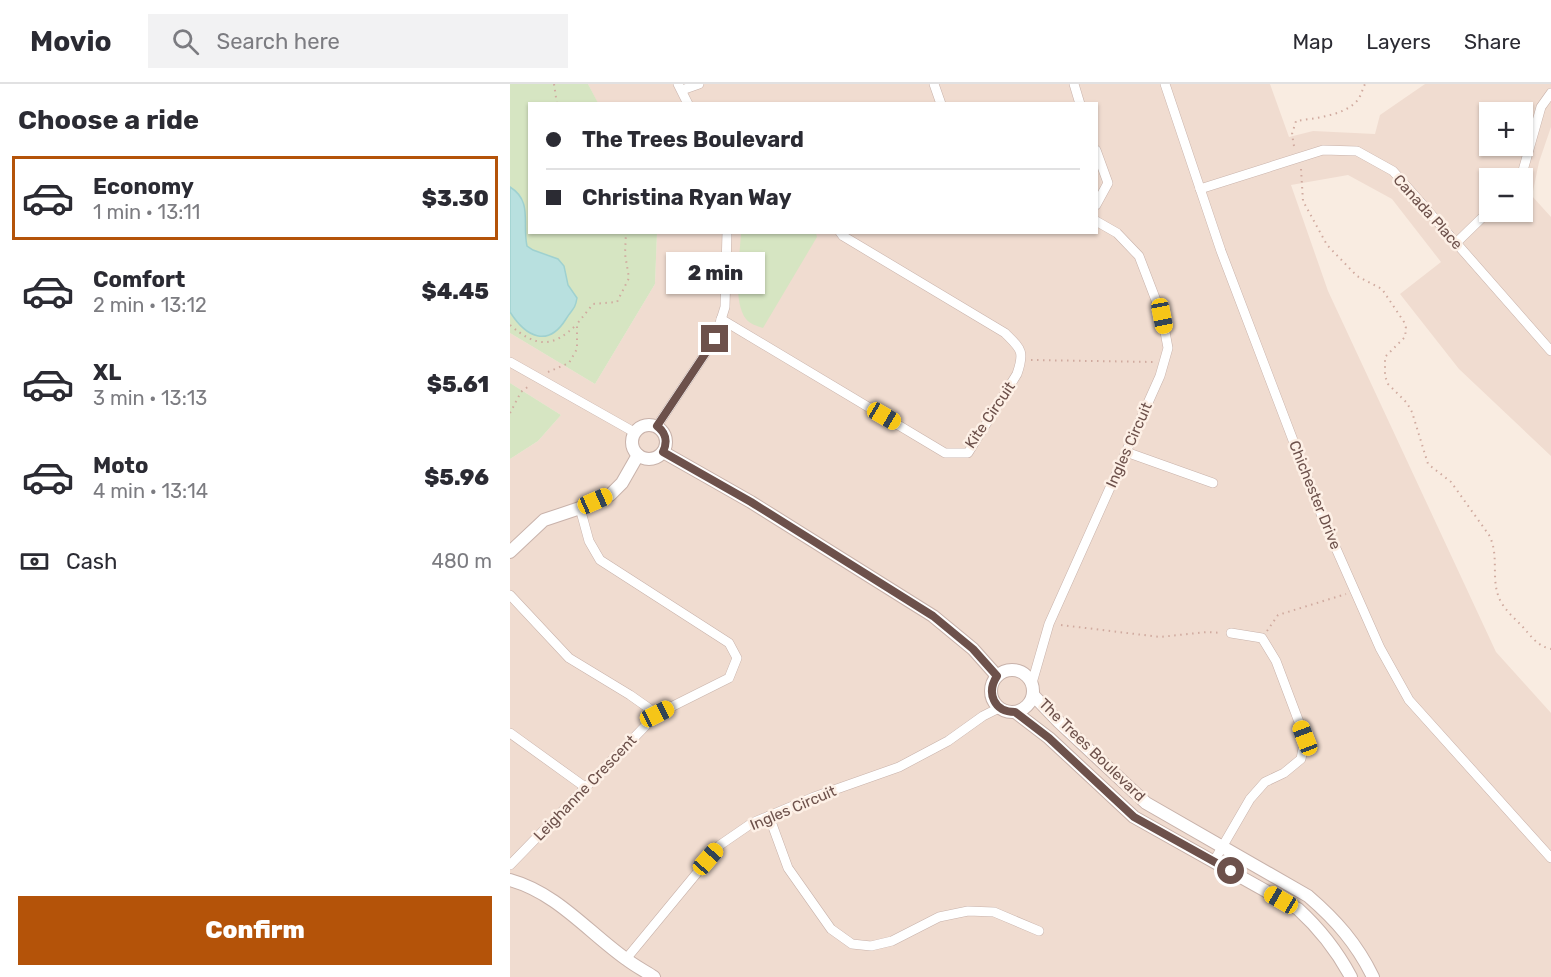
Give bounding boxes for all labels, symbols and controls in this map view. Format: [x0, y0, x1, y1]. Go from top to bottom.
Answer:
search box [148, 14, 568, 68]
text: Movio [30, 25, 112, 58]
icon: search [169, 25, 202, 58]
text: Search here [217, 28, 340, 55]
text: Map [1292, 29, 1333, 54]
text: Layers [1366, 29, 1431, 54]
text: Share [1464, 29, 1521, 54]
map controls [1479, 102, 1533, 222]
button: + [1479, 102, 1533, 156]
text: Choose a ride [18, 104, 199, 136]
text: The Trees Boulevard [582, 126, 804, 153]
button: − [1479, 168, 1533, 222]
icon: car [21, 171, 75, 225]
street label: Canada Place [1390, 171, 1466, 253]
text: Economy [93, 173, 194, 200]
text: Christina Ryan Way [582, 184, 792, 211]
text: $3.30 [422, 185, 489, 212]
text: 1 min · 13:11 [93, 200, 200, 224]
callout: 2 min [666, 252, 764, 294]
text: 2 min [688, 261, 743, 285]
icon: car [21, 264, 75, 318]
text: Comfort [93, 266, 185, 293]
text: $4.45 [422, 278, 489, 305]
text: 2 min · 13:12 [93, 293, 207, 317]
car [1150, 297, 1174, 335]
route end [701, 325, 728, 352]
icon: car [21, 357, 75, 411]
text: XL [93, 359, 121, 386]
text: $5.61 [427, 371, 489, 398]
street label: Kite Circuit [961, 378, 1019, 452]
text: 3 min · 13:13 [93, 386, 207, 410]
car [864, 399, 904, 433]
street label: Ingles Circuit [1102, 399, 1156, 490]
street label: Chichester Drive [1285, 438, 1345, 552]
icon: car [21, 450, 75, 504]
text: Moto [93, 452, 148, 479]
text: $5.96 [424, 464, 489, 491]
text: 4 min · 13:14 [93, 479, 208, 503]
car [575, 485, 615, 517]
icon: cash [18, 545, 51, 578]
text: Cash [66, 548, 117, 575]
text: 480 m [431, 549, 492, 573]
street label: The Trees Boulevard [1035, 695, 1149, 805]
car [637, 698, 677, 730]
car [1290, 718, 1320, 758]
street label: Leighanne Crescent [530, 731, 640, 845]
street label: Ingles Circuit [747, 782, 839, 834]
car [689, 840, 727, 878]
route start [1217, 857, 1244, 884]
car [1261, 883, 1301, 917]
button: Confirm [18, 896, 492, 965]

